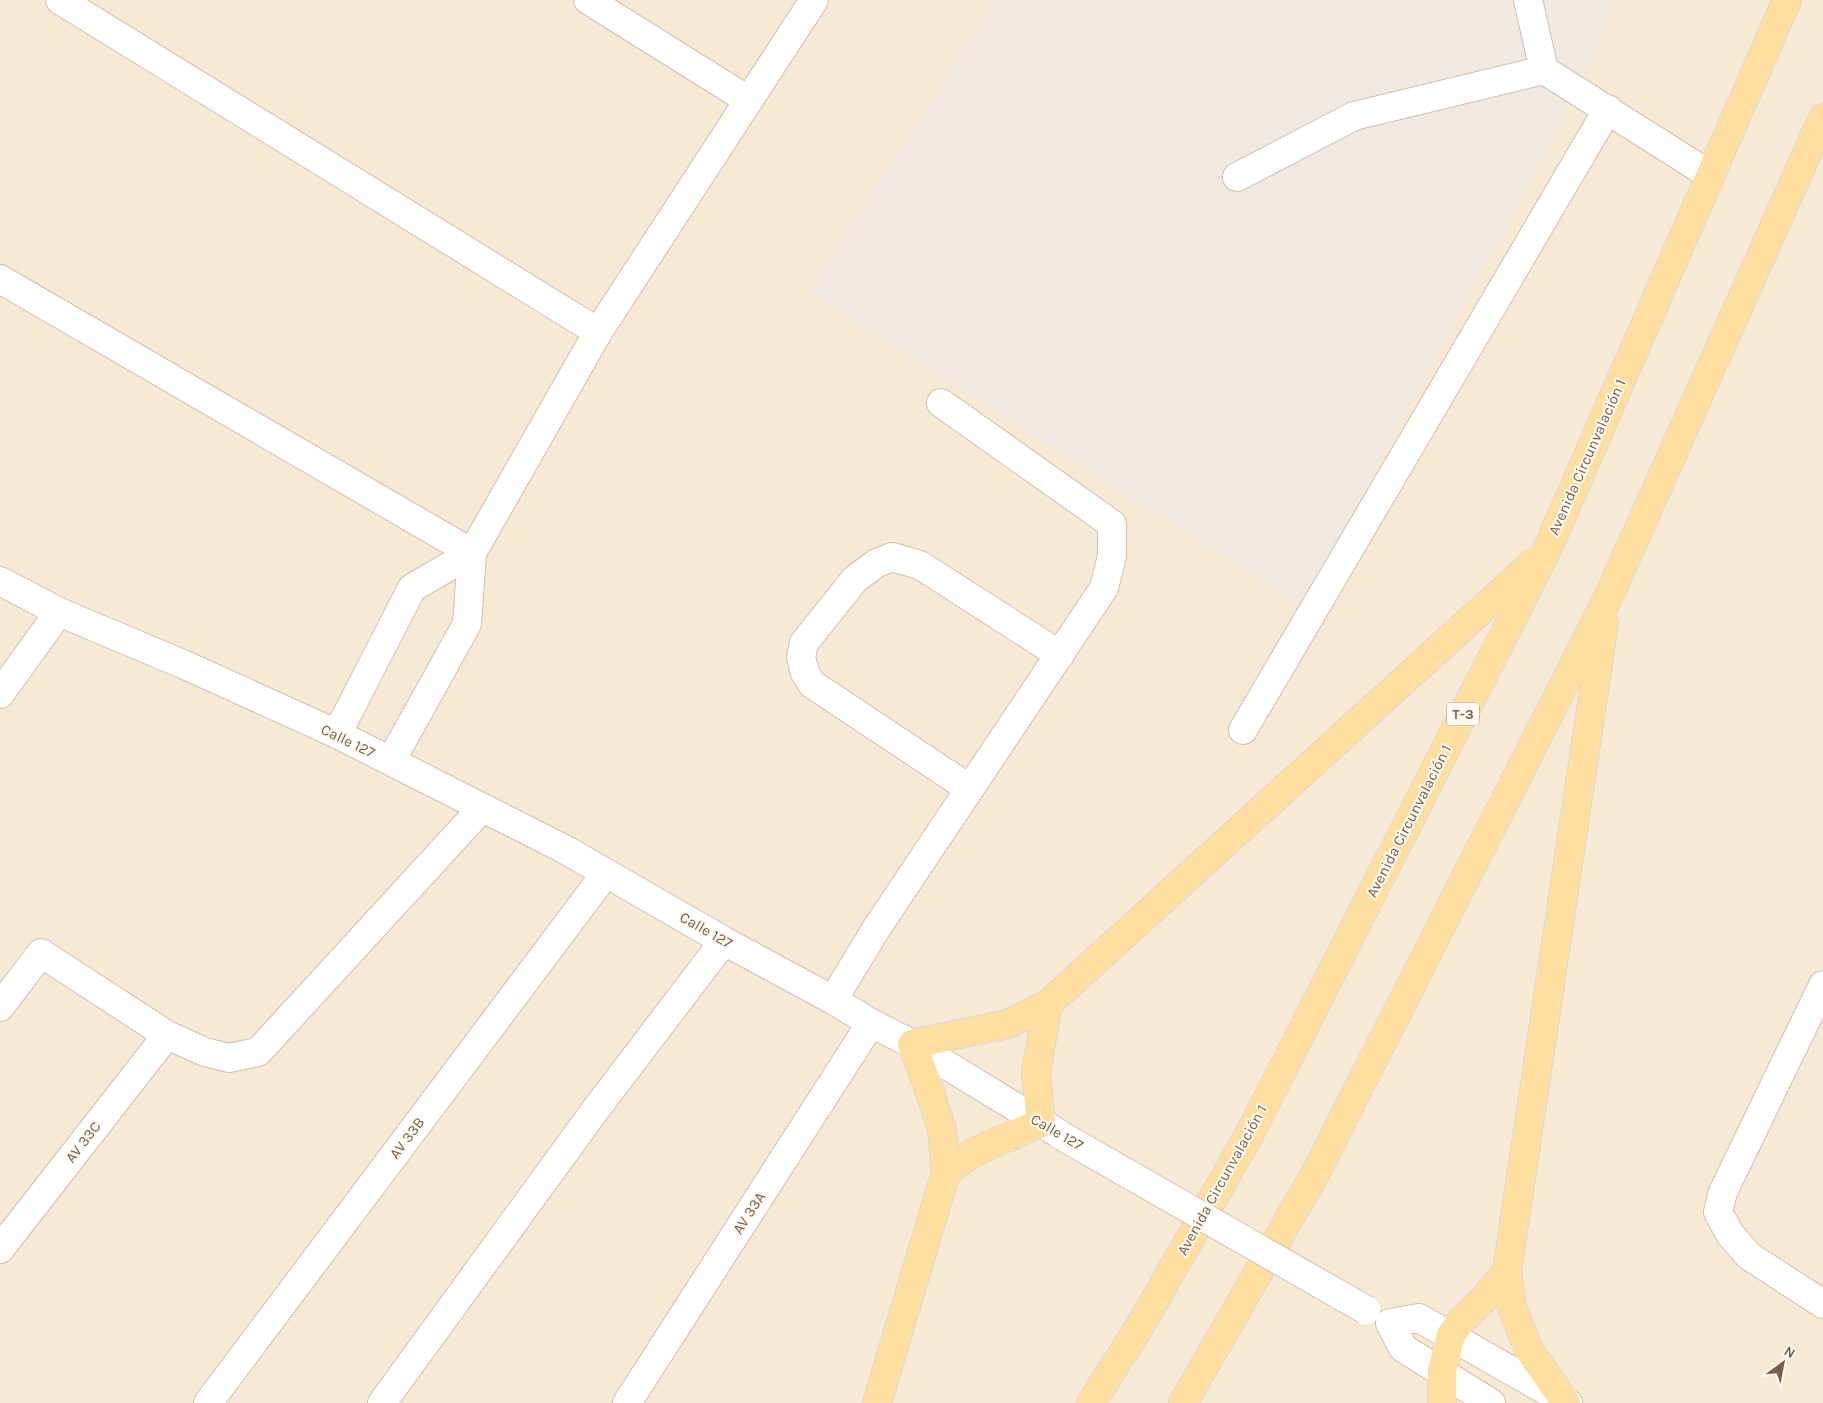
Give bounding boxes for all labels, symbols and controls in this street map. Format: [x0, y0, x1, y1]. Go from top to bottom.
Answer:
street label: Avenida Circunvalación 1 [1544, 376, 1630, 538]
road number: T-3 [1447, 702, 1479, 726]
street label: Calle 127 [318, 720, 378, 762]
street label: Avenida Circunvalación 1 [1363, 742, 1455, 900]
street label: Calle 127 [676, 908, 736, 952]
street label: Avenida Circunvalación 1 [1173, 1102, 1271, 1258]
street label: Calle 127 [1027, 1110, 1087, 1154]
street label: AV 33B [386, 1114, 428, 1162]
street label: AV 33C [61, 1118, 105, 1166]
street label: AV 33A [729, 1188, 769, 1237]
north arrow [1758, 1338, 1808, 1388]
text: N [1781, 1343, 1798, 1362]

